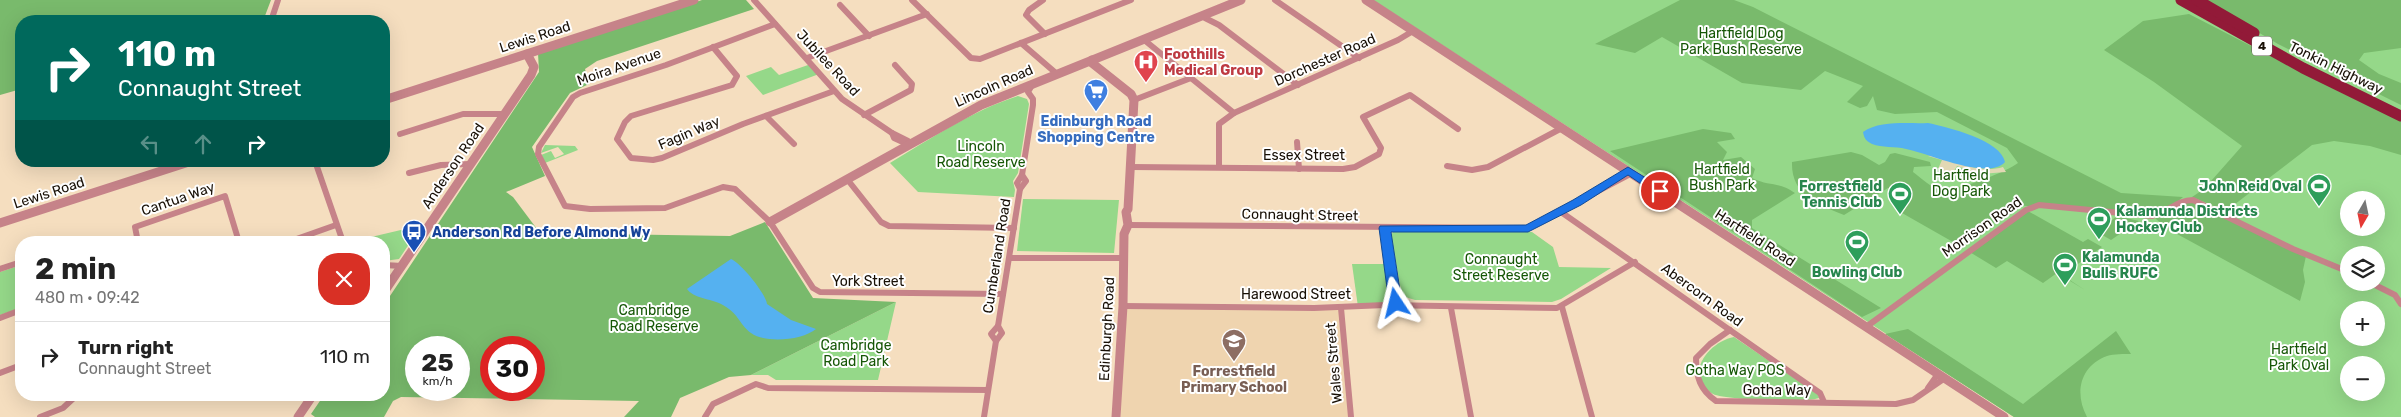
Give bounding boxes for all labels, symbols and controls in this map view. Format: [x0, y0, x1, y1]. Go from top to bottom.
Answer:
street label: Lewis Road [497, 18, 573, 56]
park label: Hartfield Dog Park Bush Reserve [1680, 25, 1802, 58]
street label: Jubilee Road [793, 26, 863, 100]
street label: Dorchester Road [1272, 30, 1378, 90]
text: 110 m [118, 33, 216, 75]
icon: right [35, 35, 100, 100]
road number: 4 [2252, 36, 2272, 56]
street label: Tonkin Highway [2286, 38, 2386, 98]
street label: Moira Avenue [575, 45, 663, 89]
place label: Foothills Medical Group [1164, 46, 1263, 79]
hospital icon: Foothills Medical Group [1133, 49, 1159, 83]
street label: Lincoln Road [952, 61, 1036, 111]
text: Connaught Street [118, 75, 301, 102]
supermarket icon: Edinburgh Road Shopping Centre [1083, 78, 1109, 112]
street label: Fagin Way [656, 112, 723, 154]
place label: Edinburgh Road Shopping Centre [1037, 113, 1155, 146]
street label: Anderson Road [418, 120, 488, 212]
icon: left [136, 130, 164, 158]
icon: ahead [189, 130, 217, 158]
icon: right [242, 130, 270, 158]
park label: Lincoln Road Reserve [936, 138, 1026, 171]
street label: Essex Street [1263, 147, 1345, 164]
park label: Hartfield Bush Park [1689, 161, 1756, 194]
park label: Hartfield Dog Park [1932, 167, 1991, 200]
pin [1639, 170, 1681, 212]
sports icon: John Reid Oval [2306, 173, 2332, 207]
street label: Lewis Road [11, 174, 87, 212]
icon: arrive [1646, 177, 1674, 205]
street label: Cantua Way [139, 178, 217, 219]
place label: Forrestfield Tennis Club [1799, 178, 1882, 211]
place label: John Reid Oval [2199, 178, 2302, 195]
sports icon: Forrestfield Tennis Club [1887, 181, 1913, 215]
north arrow [2340, 191, 2385, 236]
map controls [2340, 191, 2385, 401]
street label: Morrison Road [1939, 193, 2025, 261]
street label: Cumberland Road [980, 197, 1014, 315]
place label: Kalamunda Districts Hockey Club [2116, 203, 2258, 236]
street label: Connaught Street [1242, 205, 1359, 225]
street label: Hartfield Road [1712, 206, 1798, 270]
sports icon: Kalamunda Districts Hockey Club [2086, 206, 2112, 240]
bus stop icon: Anderson Rd Before Almond Wy [401, 219, 427, 253]
place label: Anderson Rd Before Almond Wy [432, 224, 651, 241]
sports icon: Bowling Club [1844, 229, 1870, 263]
button: layers [2340, 246, 2385, 291]
place label: Kalamunda Bulls RUFC [2082, 249, 2160, 282]
text: 2 min [35, 251, 116, 287]
park label: Connaught Street Reserve [1453, 251, 1549, 284]
sports icon: Kalamunda Bulls RUFC [2052, 252, 2078, 286]
button: close [318, 253, 370, 305]
street label: Abercorn Road [1658, 260, 1746, 330]
place label: Bowling Club [1812, 264, 1902, 281]
street label: York Street [832, 273, 905, 290]
position arrow [1369, 276, 1421, 328]
street label: Edinburgh Road [1096, 277, 1118, 381]
street label: Harewood Street [1241, 286, 1351, 303]
text: 480 m · 09:42 [35, 288, 140, 307]
button: + [2340, 301, 2385, 346]
park label: Cambridge Road Reserve [609, 302, 699, 335]
street label: Wales Street [1322, 321, 1346, 404]
school or university icon: Forrestfield Primary School [1221, 328, 1247, 362]
text: Turn right [78, 336, 173, 359]
speed limit sign: 30 [480, 336, 545, 401]
park label: Cambridge Road Park [820, 337, 892, 370]
park label: Hartfield Park Oval [2269, 341, 2329, 374]
icon: right [35, 343, 63, 371]
text: 110 m [320, 345, 370, 368]
text: 25 [421, 348, 454, 377]
button: − [2340, 356, 2385, 401]
text: Connaught Street [78, 359, 211, 378]
park label: Gotha Way POS [1686, 362, 1785, 379]
place label: Forrestfield Primary School [1181, 363, 1287, 396]
text: km/h [423, 374, 452, 388]
street label: Gotha Way [1743, 382, 1812, 399]

